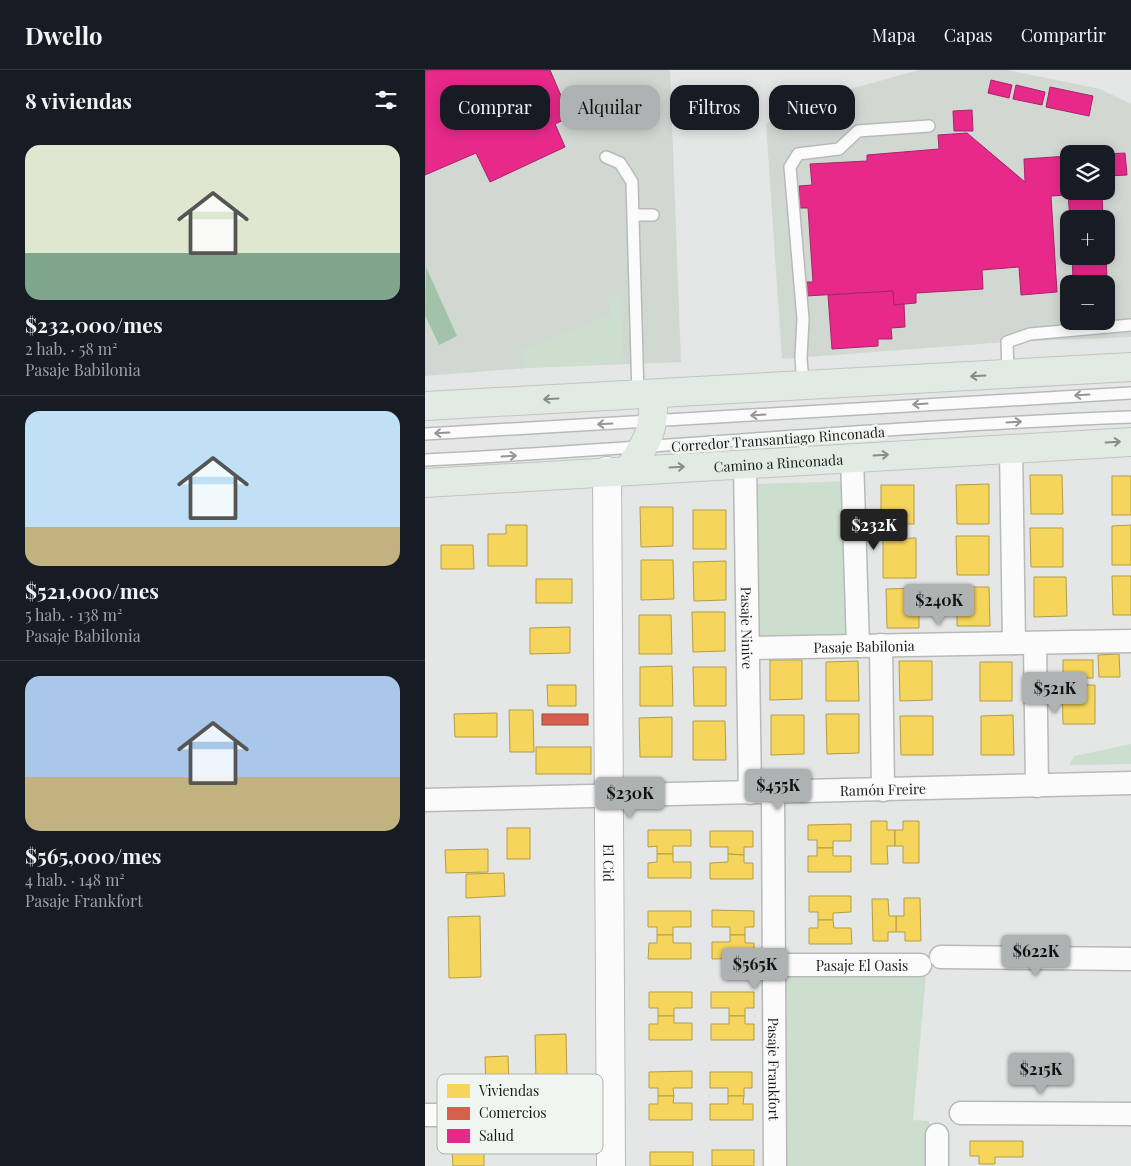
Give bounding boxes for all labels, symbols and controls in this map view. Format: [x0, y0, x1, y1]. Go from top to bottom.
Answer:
text: Dwello [25, 19, 103, 51]
text: Mapa [872, 23, 916, 47]
text: Capas [944, 23, 993, 47]
text: Compartir [1021, 23, 1106, 47]
chip: Comprar [440, 85, 550, 130]
chip: Alquilar [560, 85, 660, 130]
chip: Filtros [670, 85, 759, 130]
chip: Nuevo [769, 85, 855, 130]
text: 8 viviendas [25, 86, 132, 114]
icon: filters [372, 86, 400, 114]
map controls [1060, 145, 1115, 330]
button: layers [1060, 145, 1115, 200]
icon: home [168, 178, 258, 268]
button: + [1060, 210, 1115, 265]
button: − [1060, 275, 1115, 330]
text: $232,000/mes [25, 310, 163, 338]
text: 2 hab. · 58 m² [25, 338, 117, 359]
text: Pasaje Babilonia [25, 359, 141, 380]
one-way arrow [970, 371, 986, 380]
one-way arrow [1075, 390, 1091, 400]
one-way arrow [544, 394, 560, 403]
one-way arrow [912, 400, 928, 409]
one-way arrow [750, 410, 766, 419]
one-way arrow [1006, 417, 1022, 426]
one-way arrow [597, 420, 613, 429]
street label: Corredor Transantiago Rinconada [671, 422, 886, 456]
one-way arrow [435, 429, 451, 438]
one-way arrow [1105, 438, 1121, 447]
icon: home [168, 443, 258, 533]
street label: Camino a Rinconada [713, 449, 844, 476]
one-way arrow [500, 451, 516, 460]
one-way arrow [873, 451, 889, 460]
one-way arrow [668, 463, 684, 472]
pin: $232K [839, 508, 909, 551]
text: $232K [851, 514, 897, 535]
text: $521,000/mes [25, 576, 159, 604]
pin: $240K [904, 584, 974, 626]
street label: Pasaje Ninive [737, 586, 758, 670]
text: $240K [915, 589, 963, 610]
text: 5 hab. · 138 m² [25, 604, 122, 625]
text: Pasaje Babilonia [25, 625, 141, 646]
street label: Pasaje Babilonia [813, 635, 915, 656]
pin: $521K [1020, 672, 1090, 714]
text: $521K [1034, 677, 1076, 698]
icon: home [168, 708, 258, 798]
pin: $455K [743, 768, 813, 811]
text: $455K [756, 774, 800, 795]
pin: $230K [595, 776, 665, 819]
street label: Ramón Freire [840, 778, 926, 800]
text: $230K [606, 782, 654, 803]
text: $565,000/mes [25, 841, 161, 869]
street label: El Cid [600, 844, 619, 882]
text: 4 hab. · 148 m² [25, 869, 125, 890]
text: Pasaje Frankfort [25, 890, 143, 911]
pin: $622K [1001, 934, 1071, 977]
text: $622K [1013, 940, 1059, 961]
pin: $565K [720, 948, 790, 990]
text: $565K [733, 953, 777, 974]
street label: Pasaje El Oasis [816, 956, 908, 975]
street label: Pasaje Frankfort [765, 1017, 784, 1122]
pin: $215K [1006, 1052, 1076, 1095]
text: $215K [1020, 1058, 1062, 1079]
legend [437, 1074, 603, 1154]
text: Viviendas [478, 1081, 539, 1100]
text: Comercios [479, 1103, 547, 1122]
text: Salud [479, 1126, 514, 1145]

